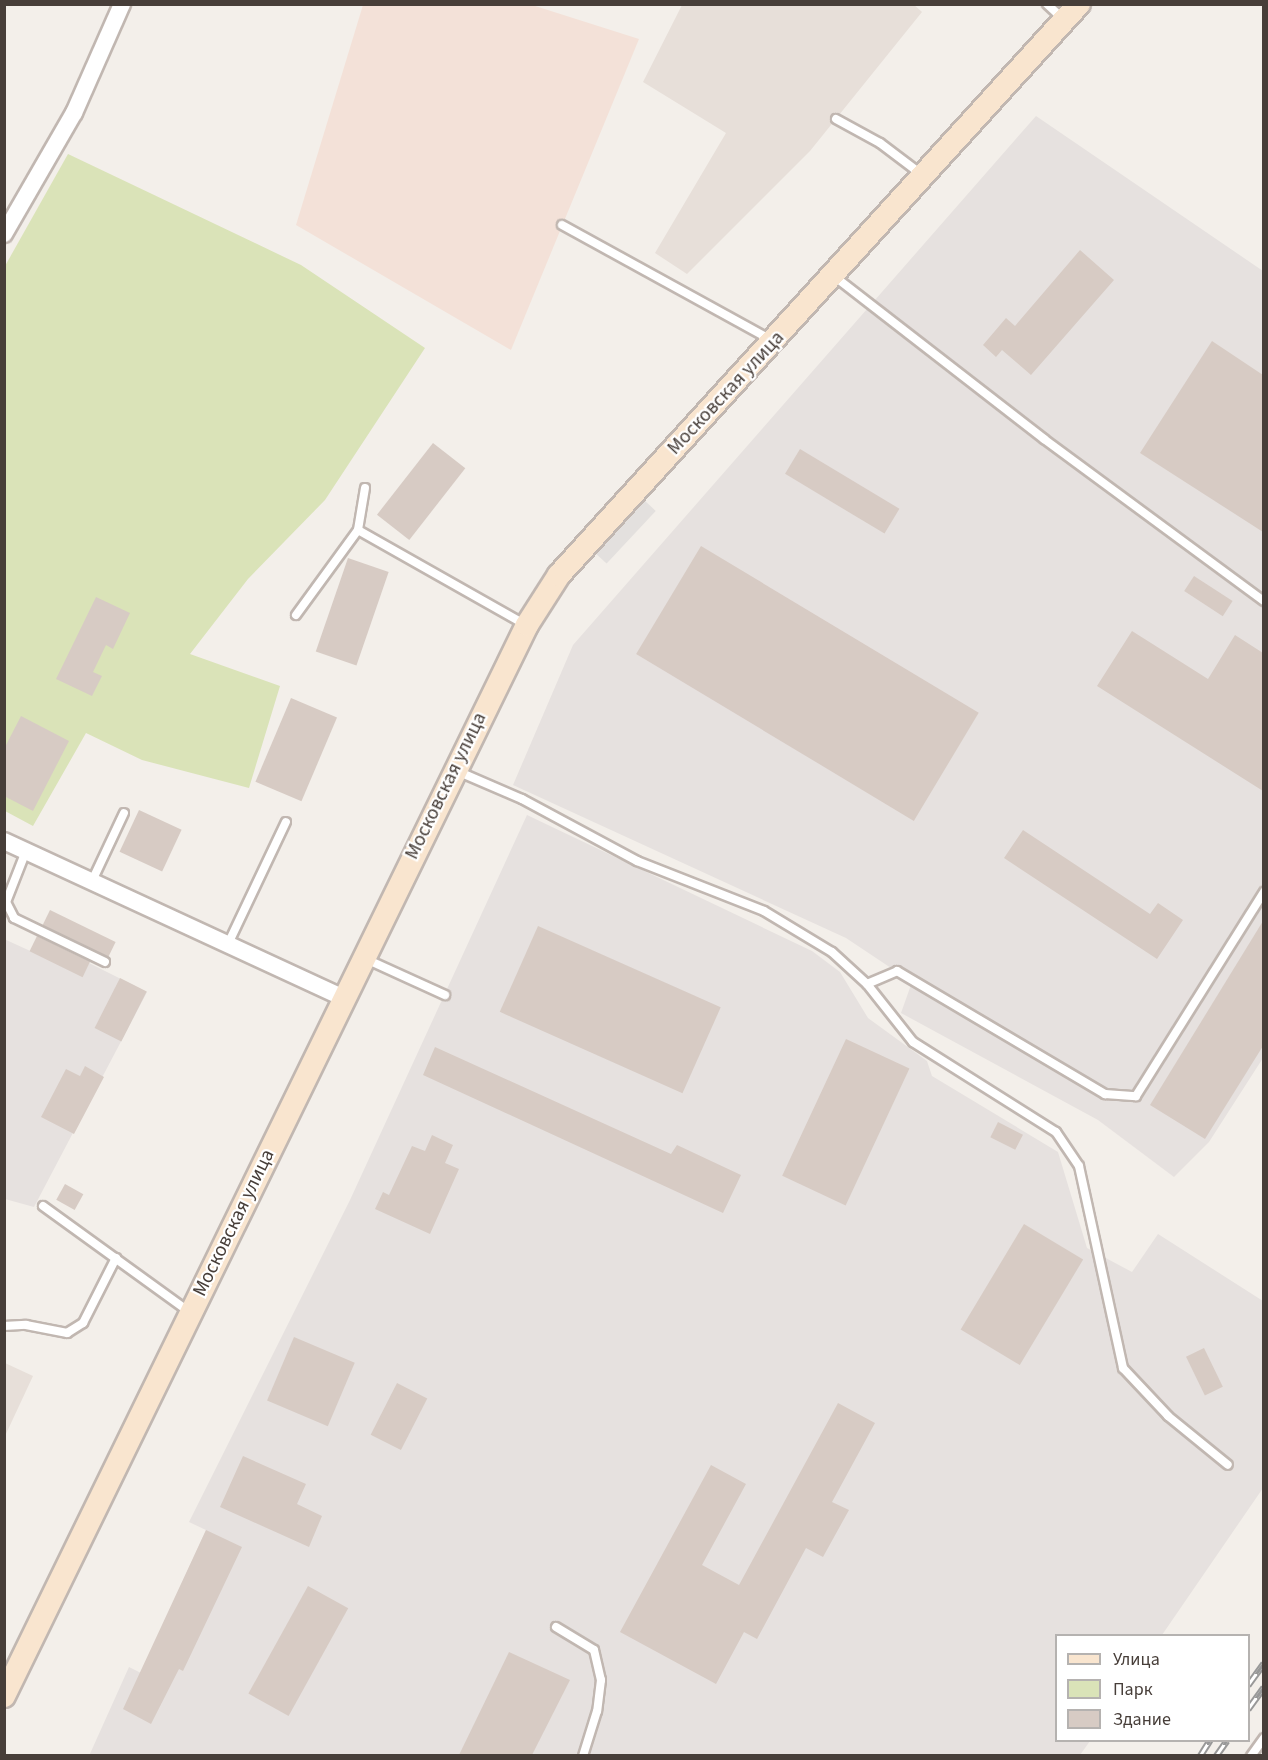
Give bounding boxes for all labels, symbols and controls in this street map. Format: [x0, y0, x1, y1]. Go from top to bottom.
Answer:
street label: Московская улица [662, 326, 790, 460]
street label: Московская улица [400, 709, 492, 863]
street label: Московская улица [188, 1146, 280, 1300]
legend [1055, 1634, 1250, 1742]
text: Улица [1113, 1647, 1160, 1672]
text: Парк [1113, 1677, 1153, 1702]
text: Здание [1113, 1707, 1171, 1732]

